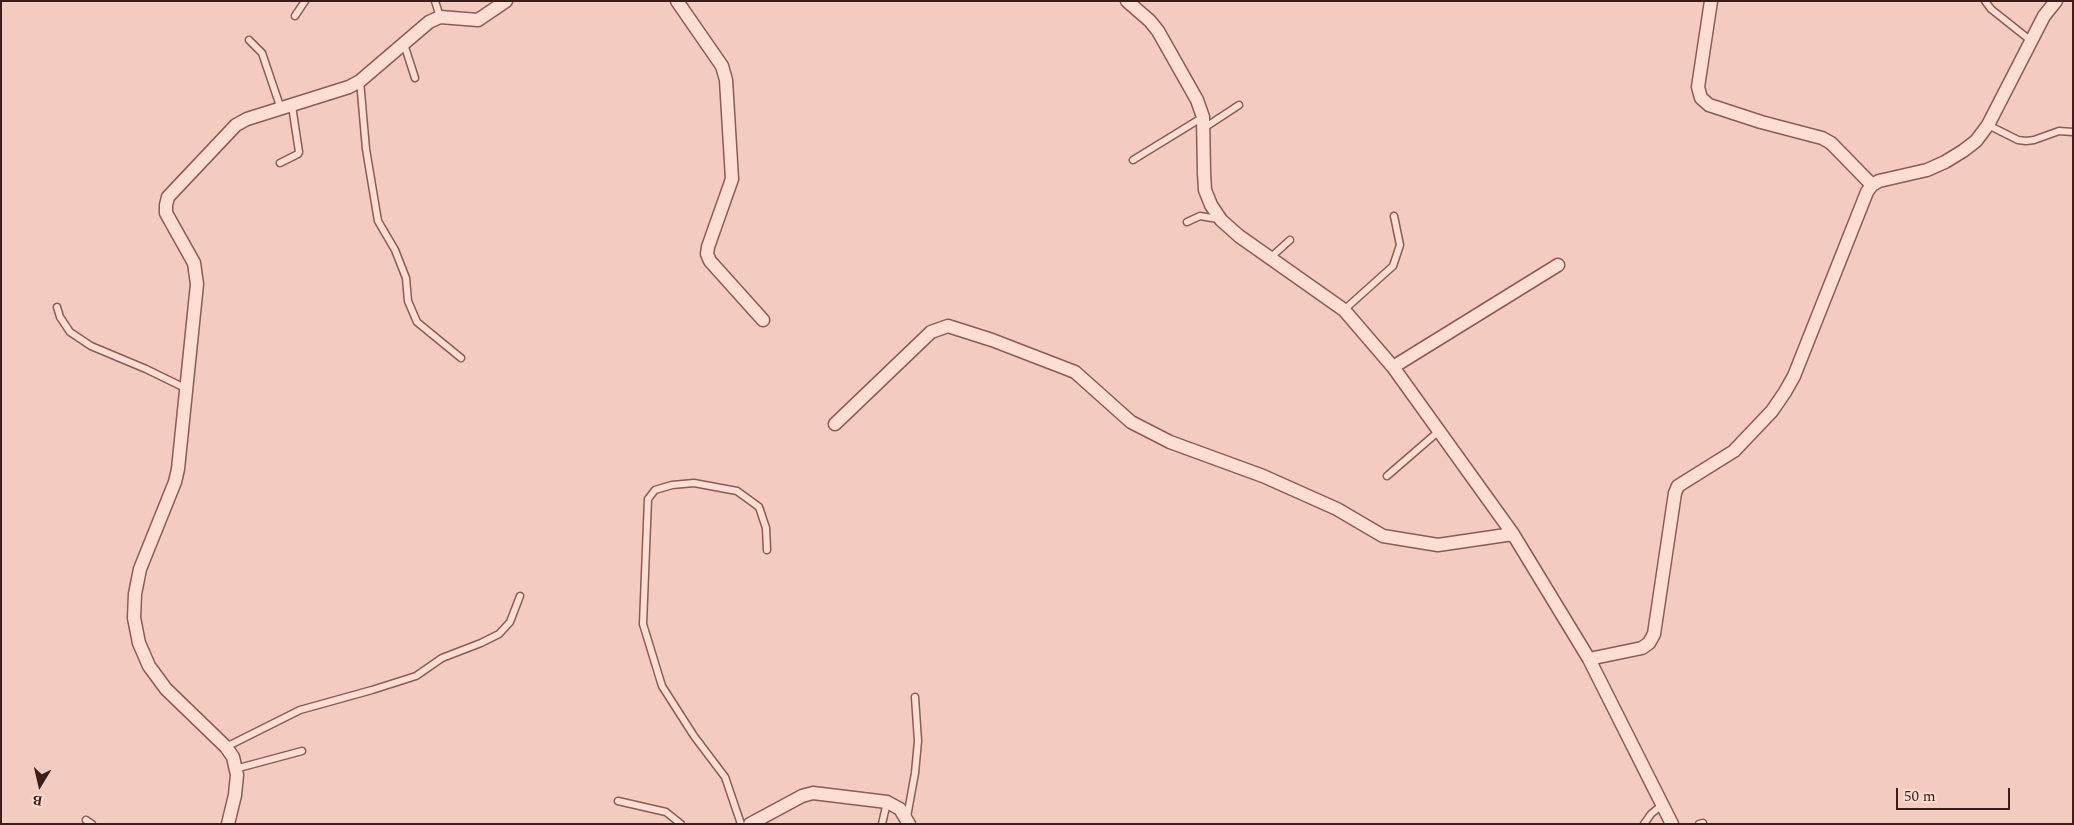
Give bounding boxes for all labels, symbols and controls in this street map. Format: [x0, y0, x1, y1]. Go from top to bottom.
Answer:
north arrow [15, 760, 65, 810]
scale bar [1899, 778, 2013, 810]
text: 50 m [1904, 785, 1936, 808]
text: B [31, 789, 44, 811]

